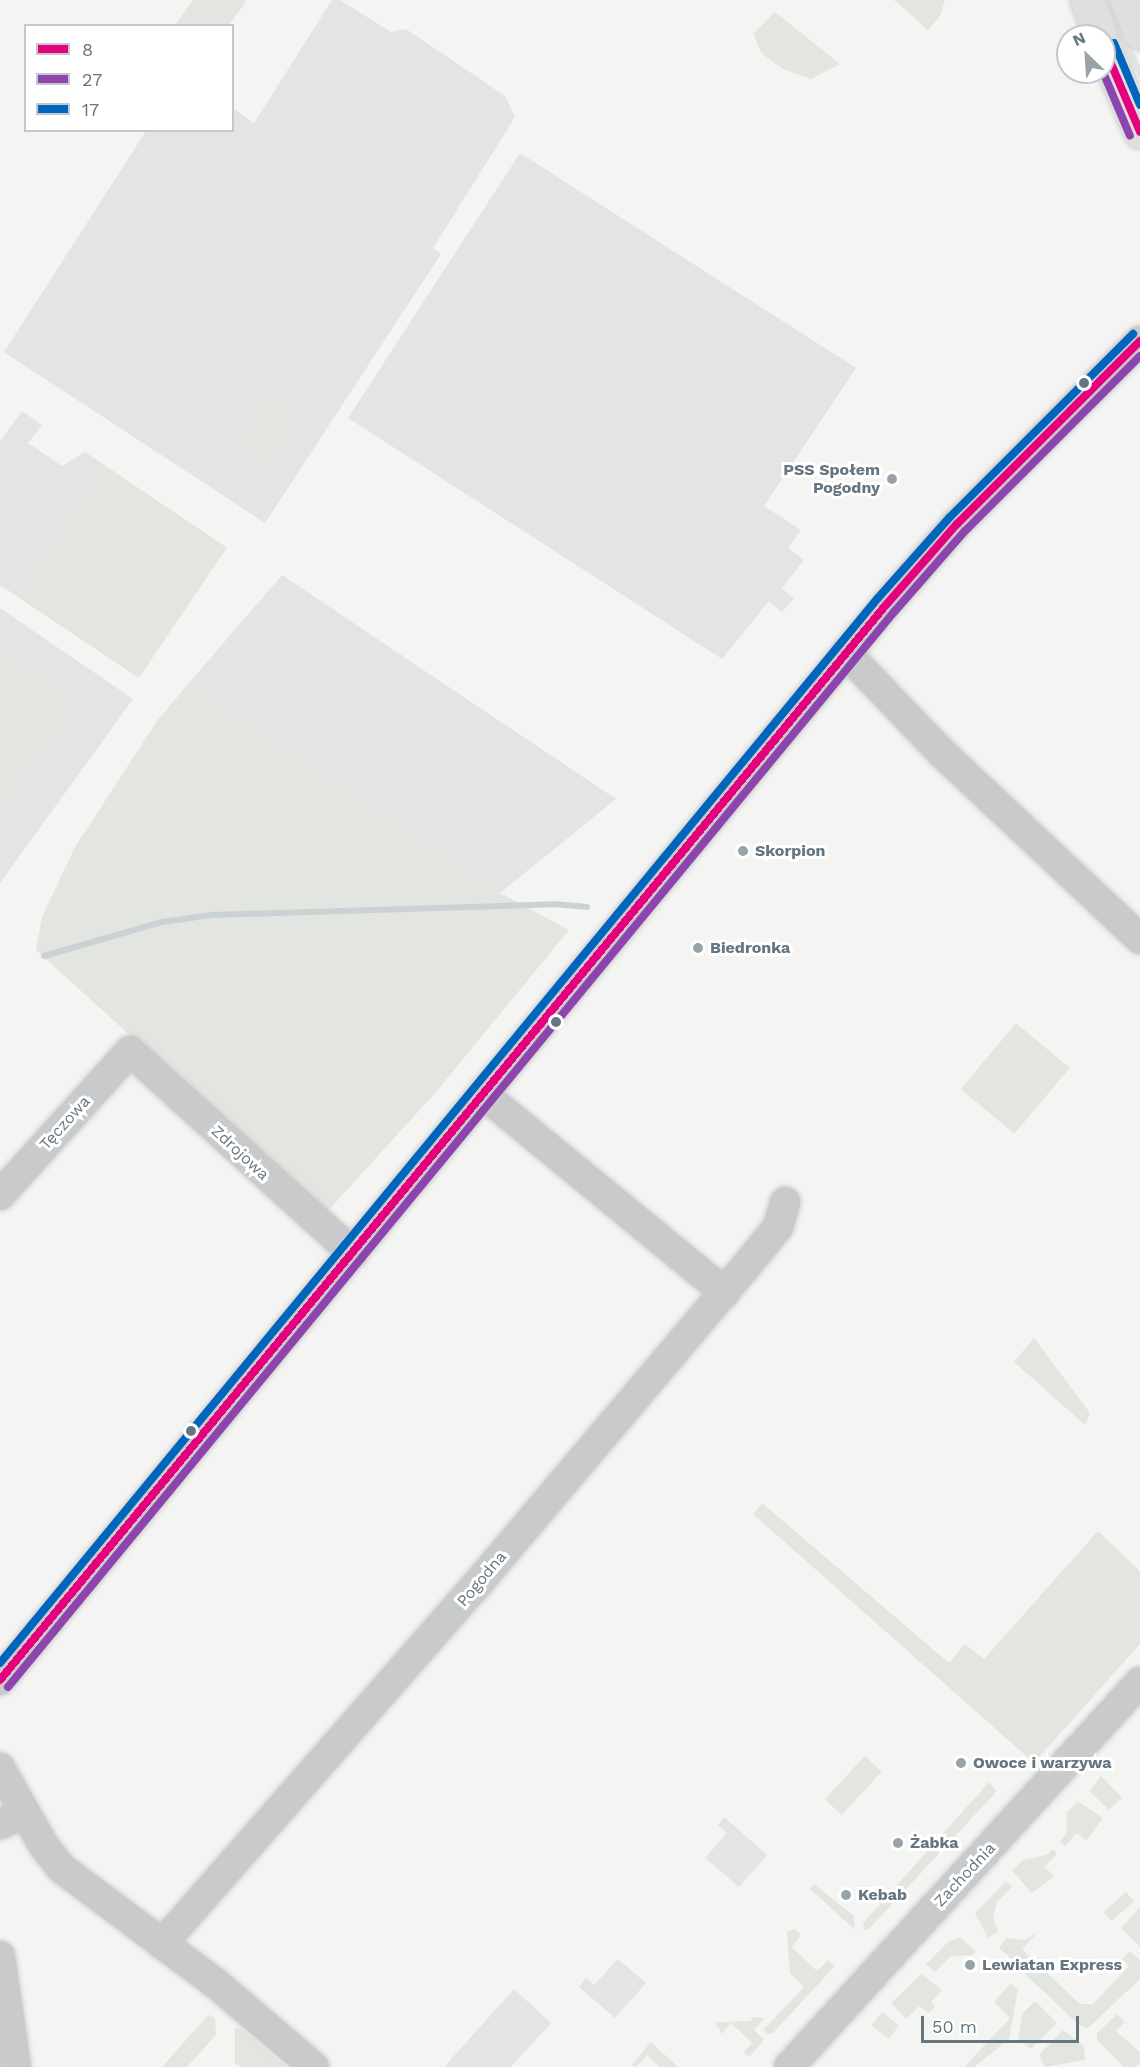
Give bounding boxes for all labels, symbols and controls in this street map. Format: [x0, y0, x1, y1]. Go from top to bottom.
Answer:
legend [24, 24, 234, 132]
north arrow [1056, 24, 1116, 84]
text: N [1070, 28, 1088, 50]
text: 8 [82, 39, 93, 60]
text: 27 [82, 69, 102, 90]
text: 17 [82, 99, 99, 120]
unlabelled marker [1078, 377, 1090, 389]
place label: PSS Społem Pogodny [783, 460, 880, 498]
marker: PSS Społem Pogodny [885, 472, 899, 486]
place label: Skorpion [755, 841, 825, 861]
marker: Skorpion [736, 844, 750, 858]
place label: Biedronka [710, 938, 790, 958]
marker: Biedronka [691, 941, 705, 955]
unlabelled marker [550, 1016, 562, 1028]
street label: Tęczowa [36, 1092, 94, 1154]
street label: Zdrojowa [207, 1122, 273, 1184]
unlabelled marker [185, 1425, 197, 1437]
street label: Pogodna [453, 1547, 511, 1611]
place label: Owoce i warzywa [973, 1753, 1112, 1773]
marker: Owoce i warzywa [954, 1756, 968, 1770]
place label: Żabka [910, 1833, 959, 1853]
marker: Żabka [891, 1836, 905, 1850]
street label: Zachodnia [930, 1839, 1000, 1911]
place label: Kebab [858, 1885, 907, 1905]
marker: Kebab [839, 1888, 853, 1902]
place label: Lewiatan Express [982, 1955, 1122, 1975]
marker: Lewiatan Express [963, 1958, 977, 1972]
scale bar [924, 2004, 1082, 2042]
text: 50 m [932, 2016, 977, 2037]

